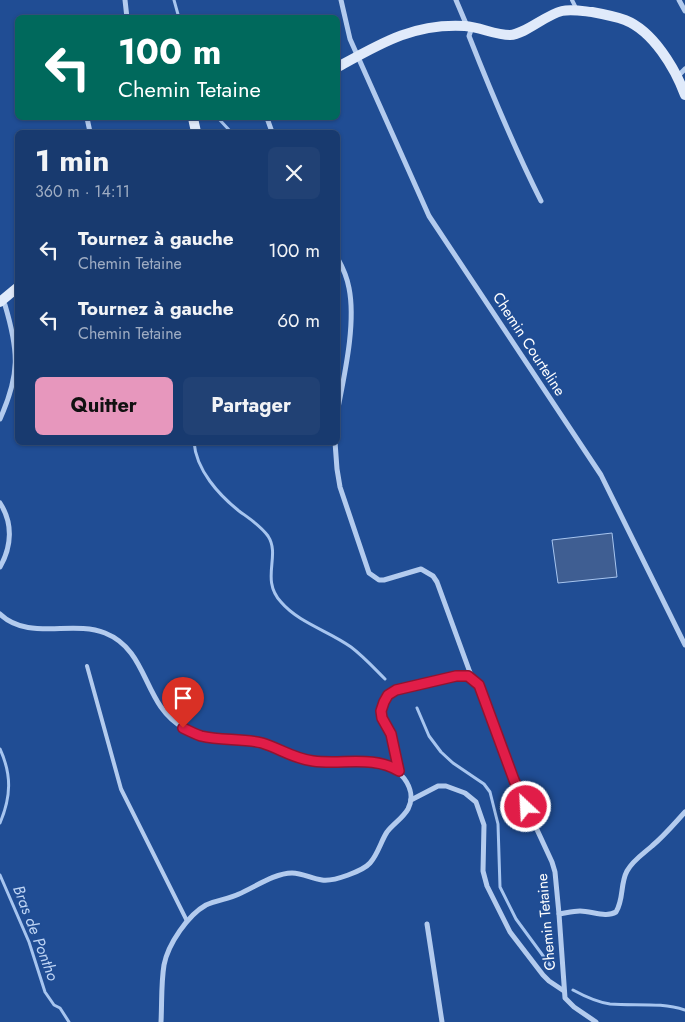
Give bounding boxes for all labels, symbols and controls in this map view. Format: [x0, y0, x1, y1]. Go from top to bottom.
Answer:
text: 100 m [118, 27, 221, 77]
icon: left [35, 35, 100, 100]
text: Chemin Tetaine [118, 73, 261, 105]
text: 1 min [35, 139, 109, 182]
button: close [268, 147, 320, 199]
text: 360 m · 14:11 [35, 180, 130, 203]
text: Tournez à gauche [78, 225, 234, 252]
icon: left [35, 236, 63, 264]
text: 100 m [268, 237, 320, 264]
text: Chemin Tetaine [78, 252, 182, 275]
street label: Chemin Courteline [487, 288, 571, 400]
text: Tournez à gauche [78, 295, 234, 322]
icon: left [35, 306, 63, 334]
text: 60 m [277, 307, 320, 334]
text: Chemin Tetaine [78, 322, 182, 345]
button: Quitter [35, 377, 173, 435]
button: Partager [183, 377, 320, 435]
pin [162, 677, 204, 728]
icon: arrive [169, 684, 197, 712]
position arrow [499, 780, 551, 832]
street label: Chemin Tetaine [531, 872, 561, 971]
water label: Bras de Pontho [7, 882, 65, 985]

